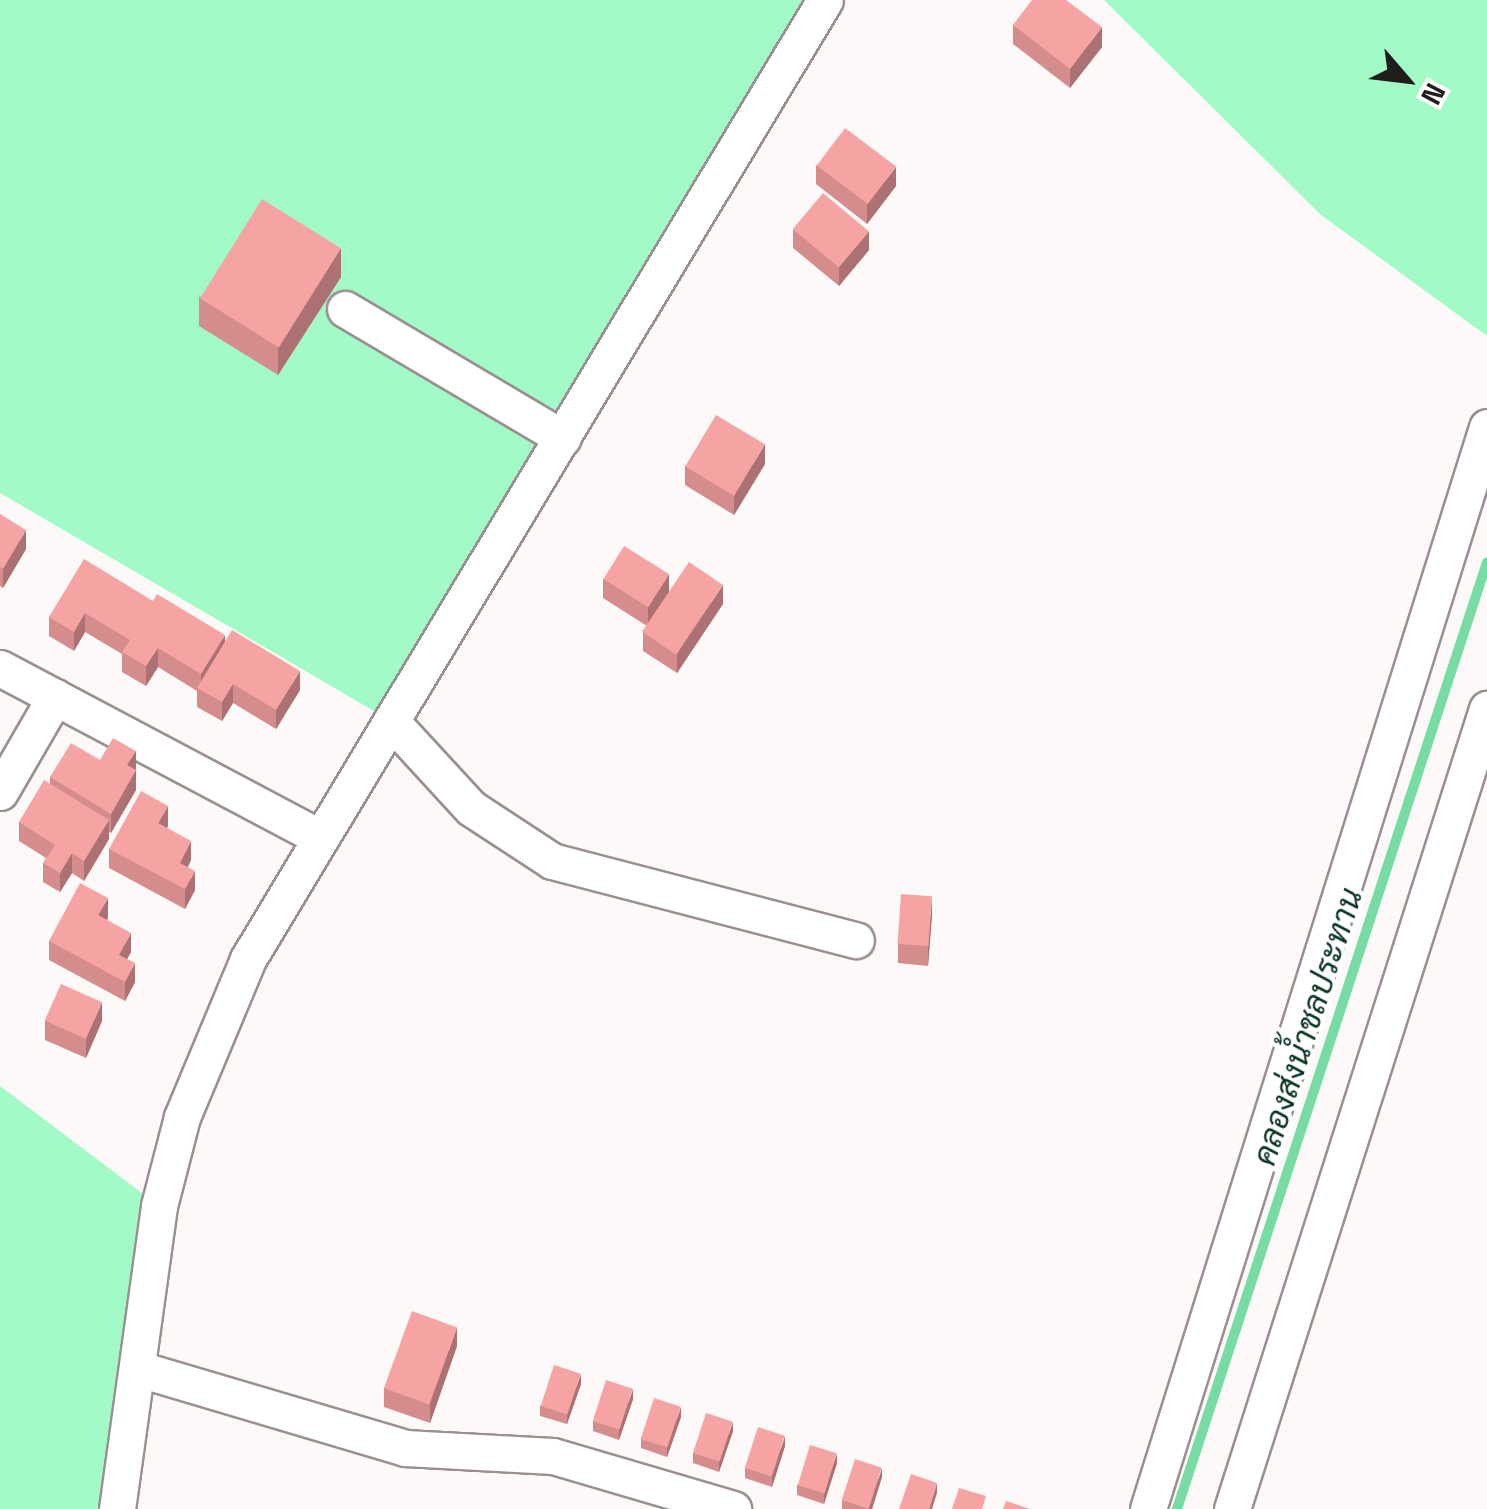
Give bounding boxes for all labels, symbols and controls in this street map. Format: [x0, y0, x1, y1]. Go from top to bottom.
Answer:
north arrow [1357, 30, 1457, 130]
text: N [1413, 77, 1454, 111]
water label: คลองส่งน้ำชลประทาน [1245, 884, 1371, 1170]

